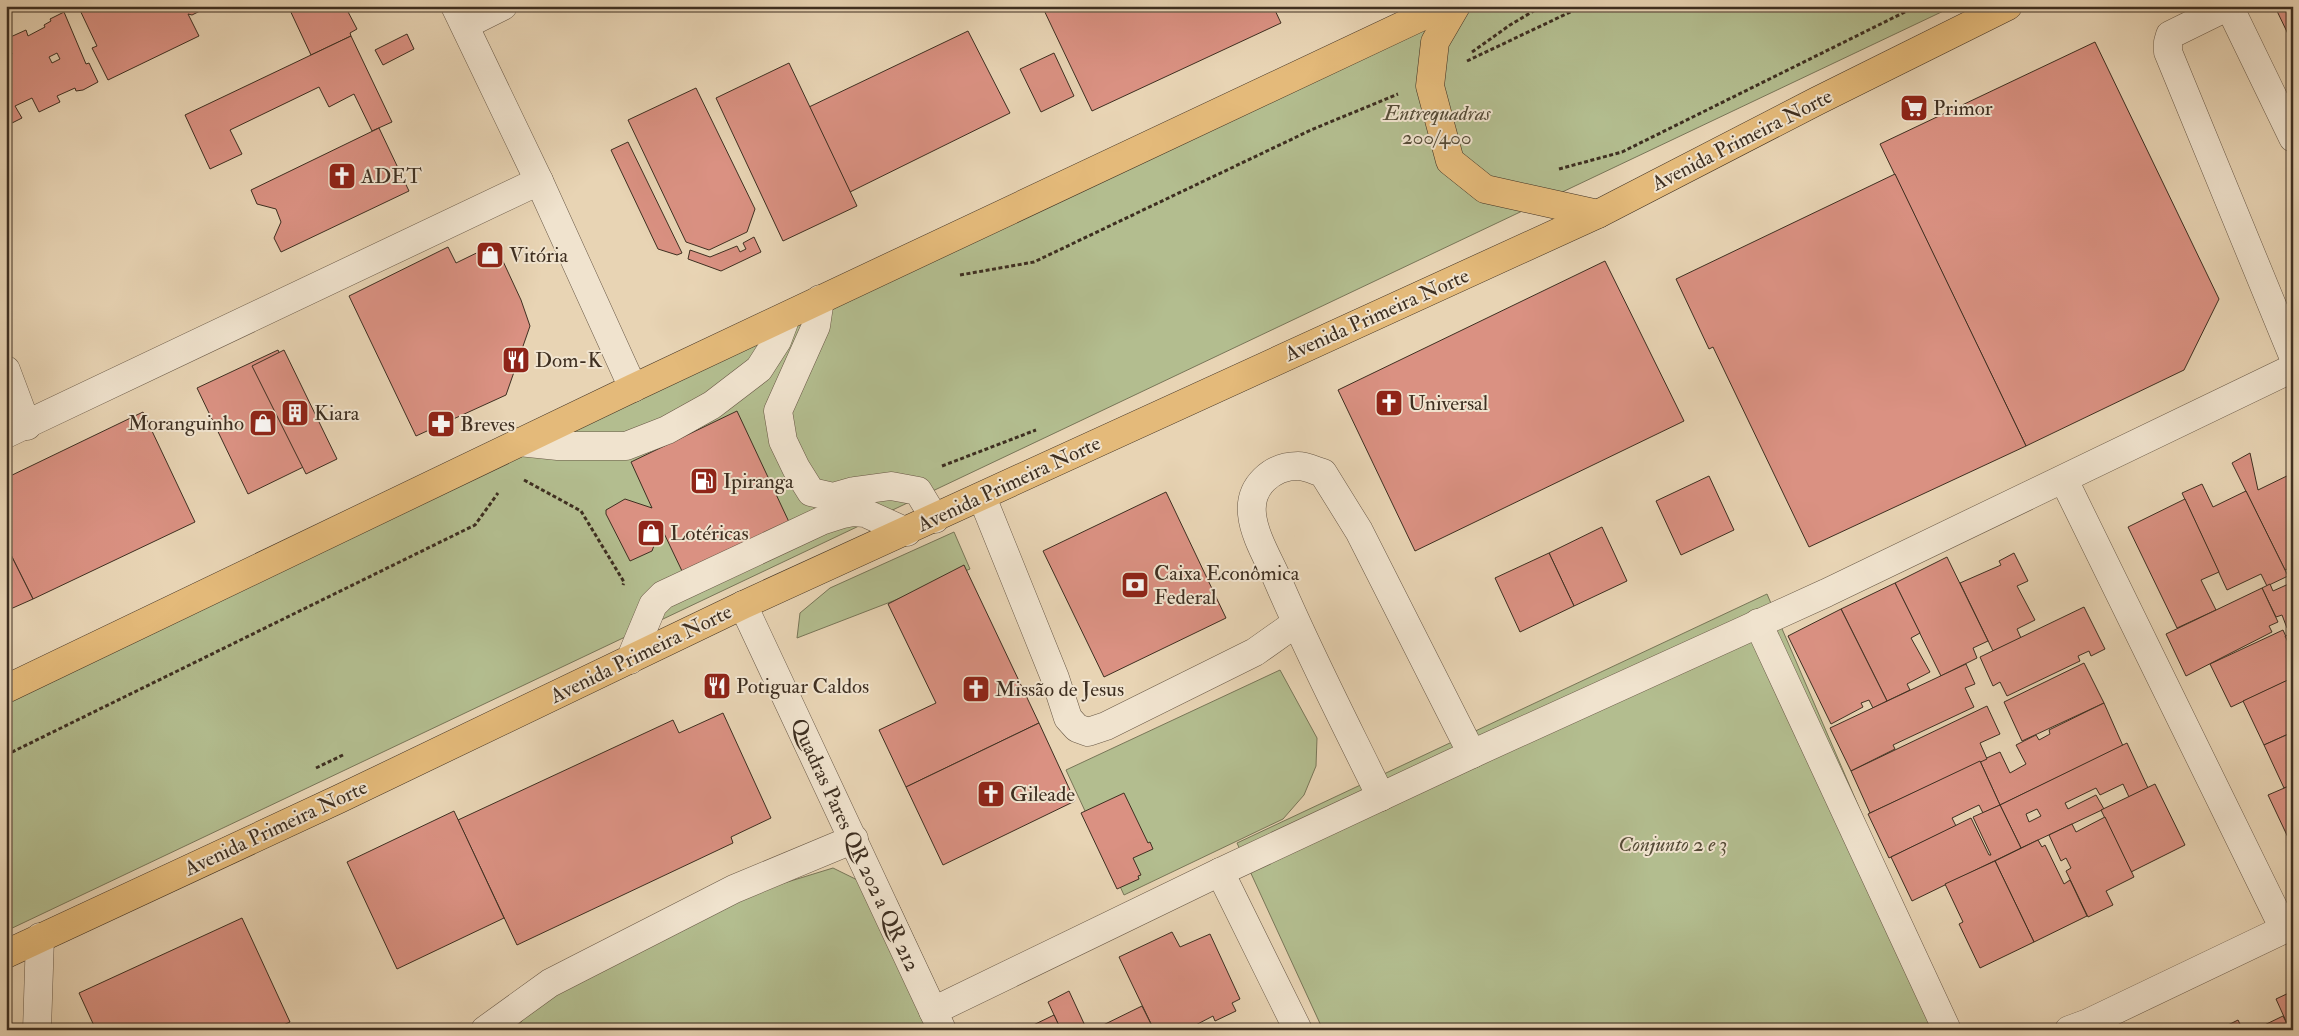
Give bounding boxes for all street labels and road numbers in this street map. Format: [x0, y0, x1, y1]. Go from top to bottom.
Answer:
street label: Avenida Primeira Norte [1646, 83, 1837, 198]
street label: Avenida Primeira Norte [1280, 262, 1474, 368]
street label: Avenida Primeira Norte [912, 430, 1105, 539]
street label: Avenida Primeira Norte [545, 598, 737, 710]
street label: Quadras Pares QR 202 a QR 212 [784, 714, 926, 976]
street label: Avenida Primeira Norte [179, 774, 372, 883]

